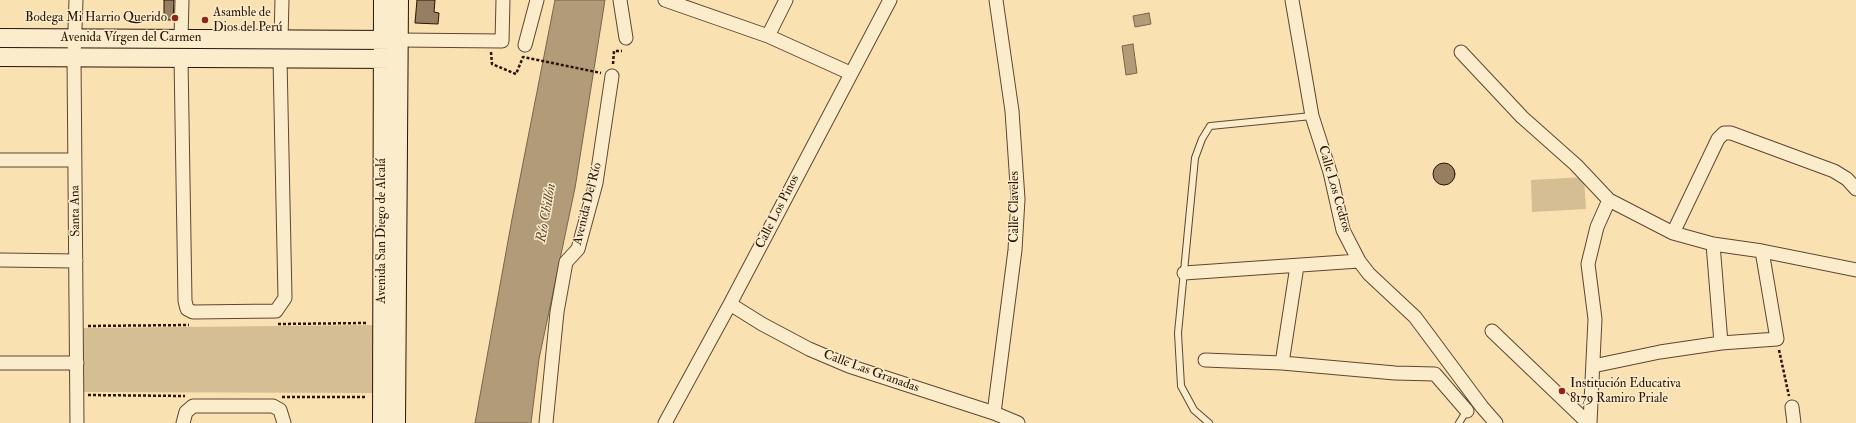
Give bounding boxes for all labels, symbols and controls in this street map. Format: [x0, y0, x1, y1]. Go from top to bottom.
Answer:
place label: Asamble de Dios del Perú [213, 5, 283, 36]
place label: Bodega Mi Harrio Querido [25, 10, 167, 26]
marker: Bodega Mi Harrio Querido [170, 13, 180, 23]
marker: Asamble de Dios del Perú [200, 15, 210, 25]
street label: Avenida Vírgen del Carmen [61, 30, 201, 46]
street label: Calle Los Cedros [1314, 144, 1354, 234]
street label: Avenida San Diego de Alcalá [374, 158, 390, 304]
street label: Avenida Del Río [570, 161, 606, 247]
street label: Calle Claveles [1007, 171, 1023, 243]
street label: Calle Los Pinos [753, 172, 803, 252]
water label: Río Chillón [534, 182, 560, 244]
street label: Santa Ana [68, 185, 84, 237]
street label: Calle Las Granadas [821, 347, 921, 397]
place label: Institución Educativa 8179 Ramiro Priale [1570, 376, 1681, 407]
marker: Institución Educativa 8179 Ramiro Priale [1557, 386, 1567, 396]

